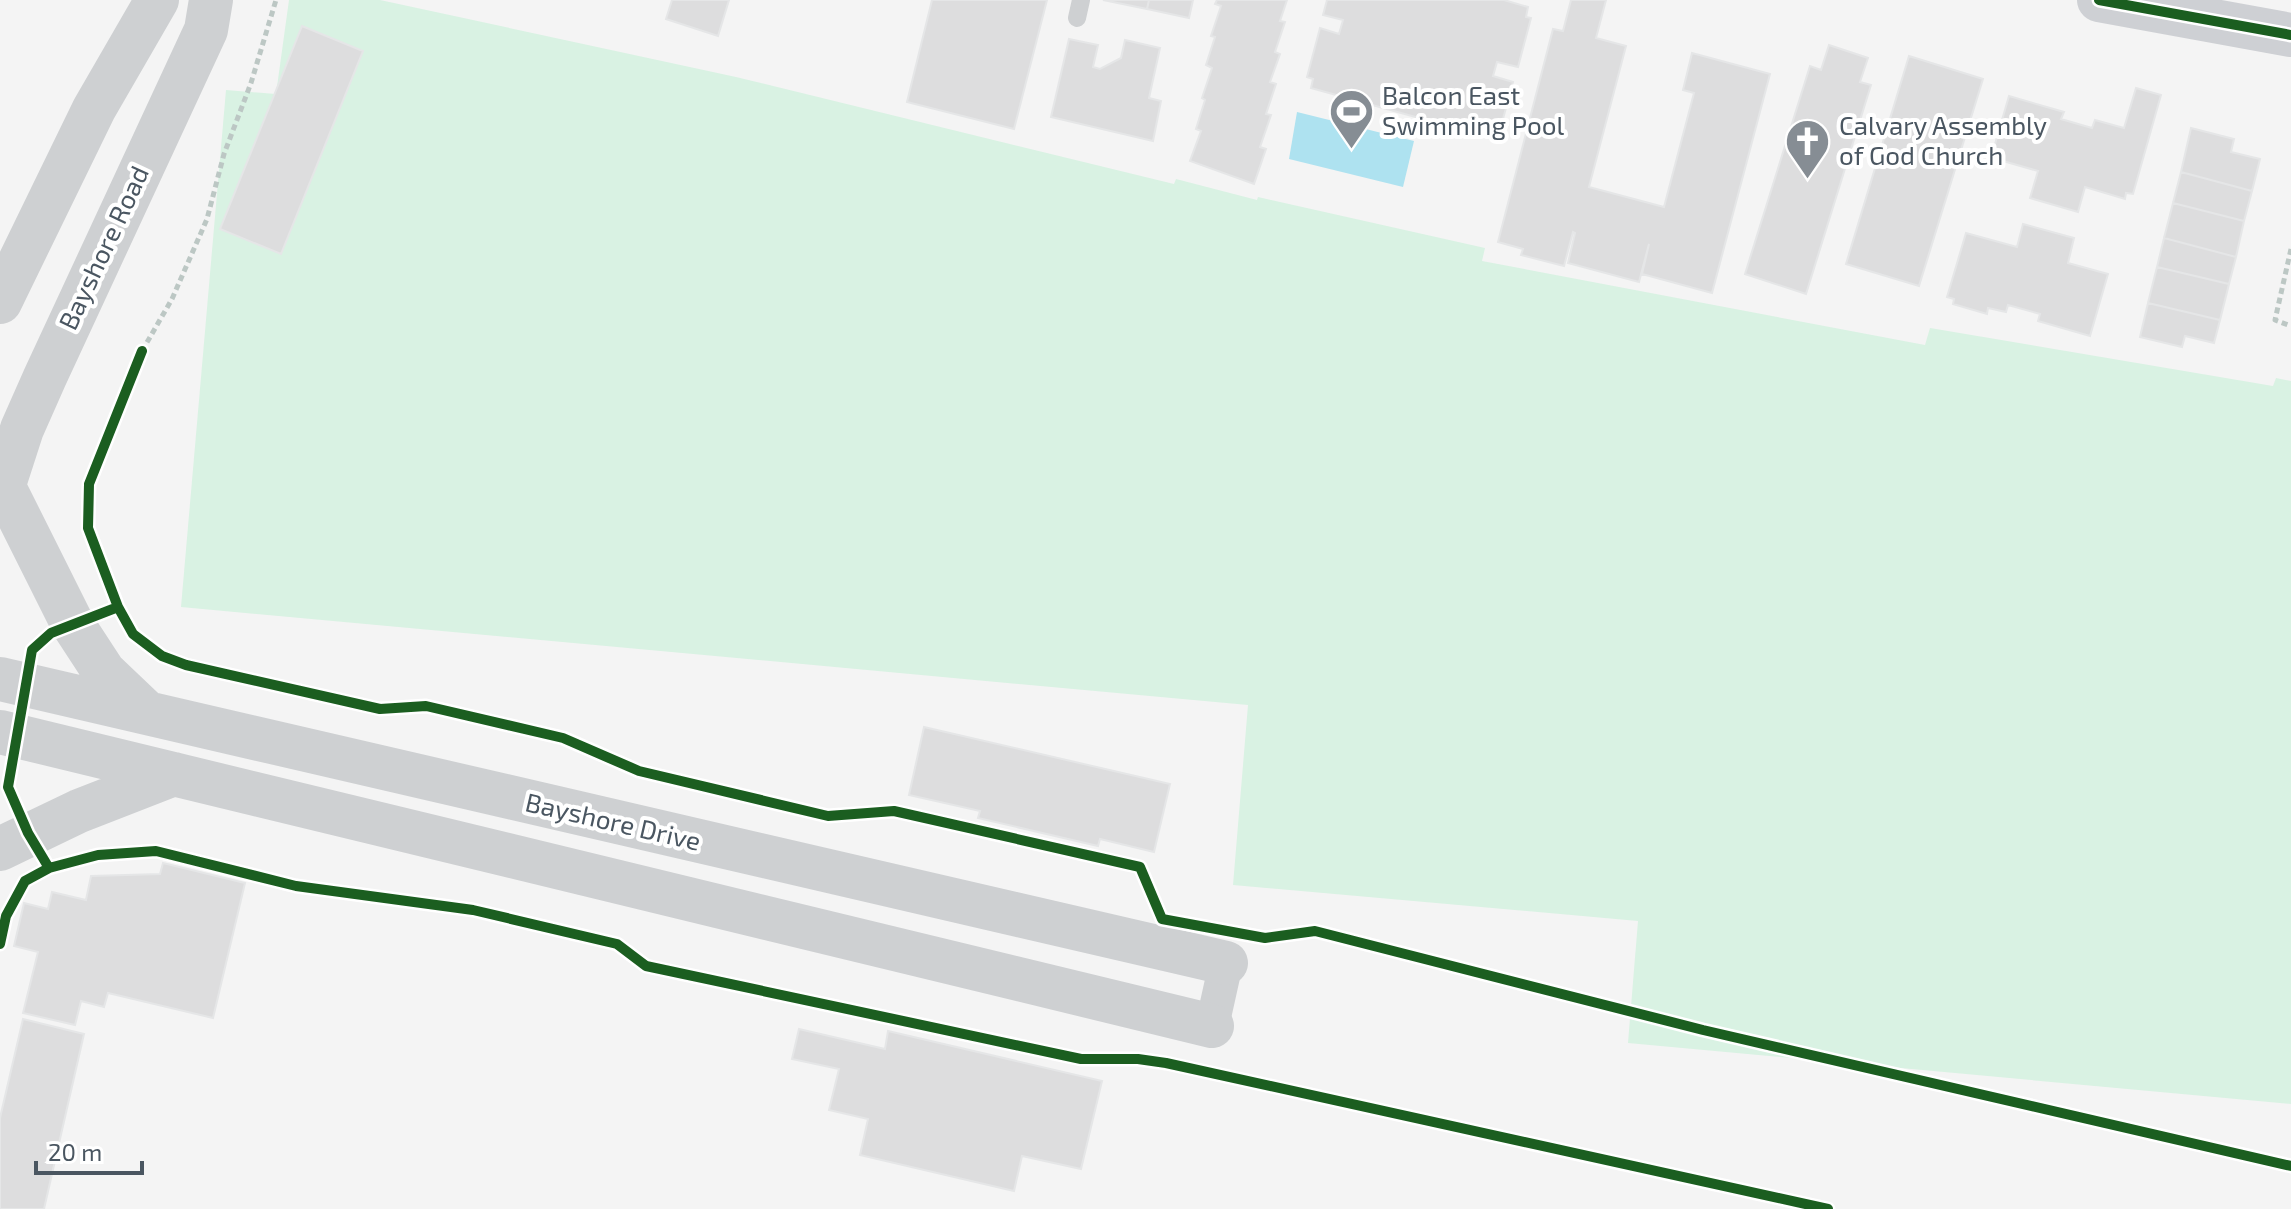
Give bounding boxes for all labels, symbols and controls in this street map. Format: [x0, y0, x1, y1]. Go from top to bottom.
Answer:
place label: Balcon East Swimming Pool [1382, 79, 1564, 140]
sports icon: Balcon East Swimming Pool [1327, 87, 1375, 150]
place label: Calvary Assembly of God Church [1839, 109, 2047, 170]
church icon: Calvary Assembly of God Church [1784, 117, 1832, 180]
street label: Bayshore Road [51, 161, 154, 334]
street label: Bayshore Drive [523, 785, 704, 856]
scale bar [36, 1125, 142, 1175]
text: 20 m [48, 1137, 102, 1166]

